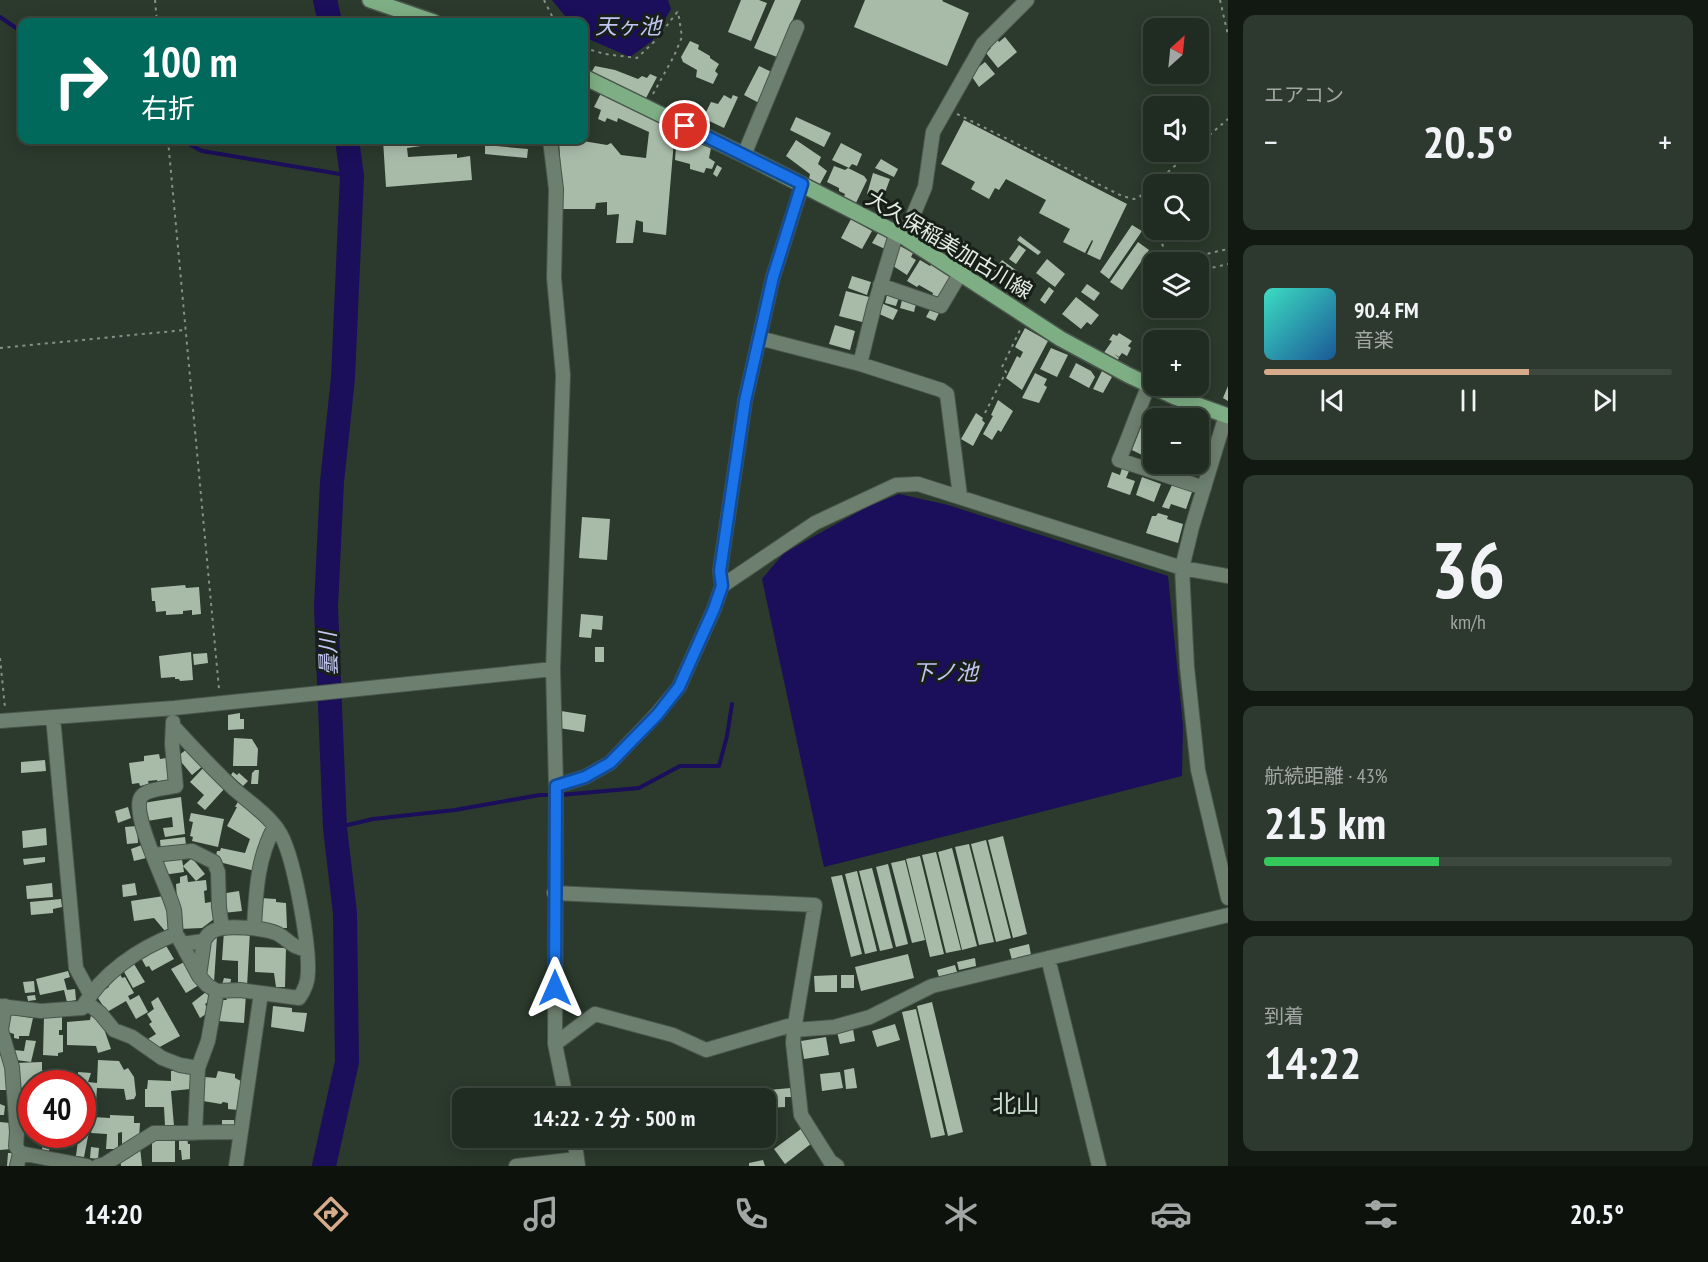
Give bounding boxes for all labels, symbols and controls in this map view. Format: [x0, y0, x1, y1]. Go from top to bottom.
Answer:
water label: 天ヶ池 [595, 12, 663, 40]
north arrow [1143, 18, 1209, 84]
map controls [1143, 18, 1209, 474]
text: 100 m [141, 34, 238, 89]
icon: right [42, 42, 120, 120]
text: エアコン [1264, 82, 1344, 108]
text: 右折 [141, 91, 195, 125]
button: sound [1143, 96, 1209, 162]
pin [659, 100, 710, 151]
icon: arrive [668, 109, 701, 142]
text: 20.5° [1423, 112, 1513, 170]
text: − [1264, 120, 1278, 163]
text: + [1658, 120, 1672, 163]
button: search [1143, 174, 1209, 240]
street label: 大久保稲美加古川線 [861, 184, 1037, 305]
button: layers [1143, 252, 1209, 318]
text: 90.4 FM [1354, 296, 1419, 324]
text: 音楽 [1354, 327, 1394, 353]
button: + [1143, 330, 1209, 396]
icon: previous [1316, 384, 1349, 417]
icon: pause [1452, 384, 1485, 417]
icon: next [1588, 384, 1621, 417]
button: − [1143, 408, 1209, 474]
text: 36 [1431, 519, 1505, 620]
text: km/h [1450, 609, 1486, 635]
water label: 曇川 [313, 630, 343, 676]
water label: 下ノ池 [912, 658, 980, 686]
text: 航続距離 · 43% [1264, 763, 1387, 789]
text: 215 km [1264, 793, 1386, 851]
position arrow [523, 956, 587, 1020]
text: 到着 [1264, 1003, 1304, 1029]
text: 14:22 [1264, 1033, 1361, 1091]
speed limit sign: 40 [18, 1070, 96, 1148]
district label: 北山 [992, 1088, 1040, 1119]
text: 14:22 · 2 分 · 500 m [533, 1104, 695, 1132]
icon: directions [310, 1193, 352, 1235]
icon: music [520, 1193, 562, 1235]
icon: phone [730, 1193, 772, 1235]
icon: climate [940, 1193, 982, 1235]
icon: car [1150, 1193, 1192, 1235]
icon: filters [1360, 1193, 1402, 1235]
text: 14:20 [84, 1197, 142, 1231]
text: 20.5° [1570, 1197, 1624, 1231]

